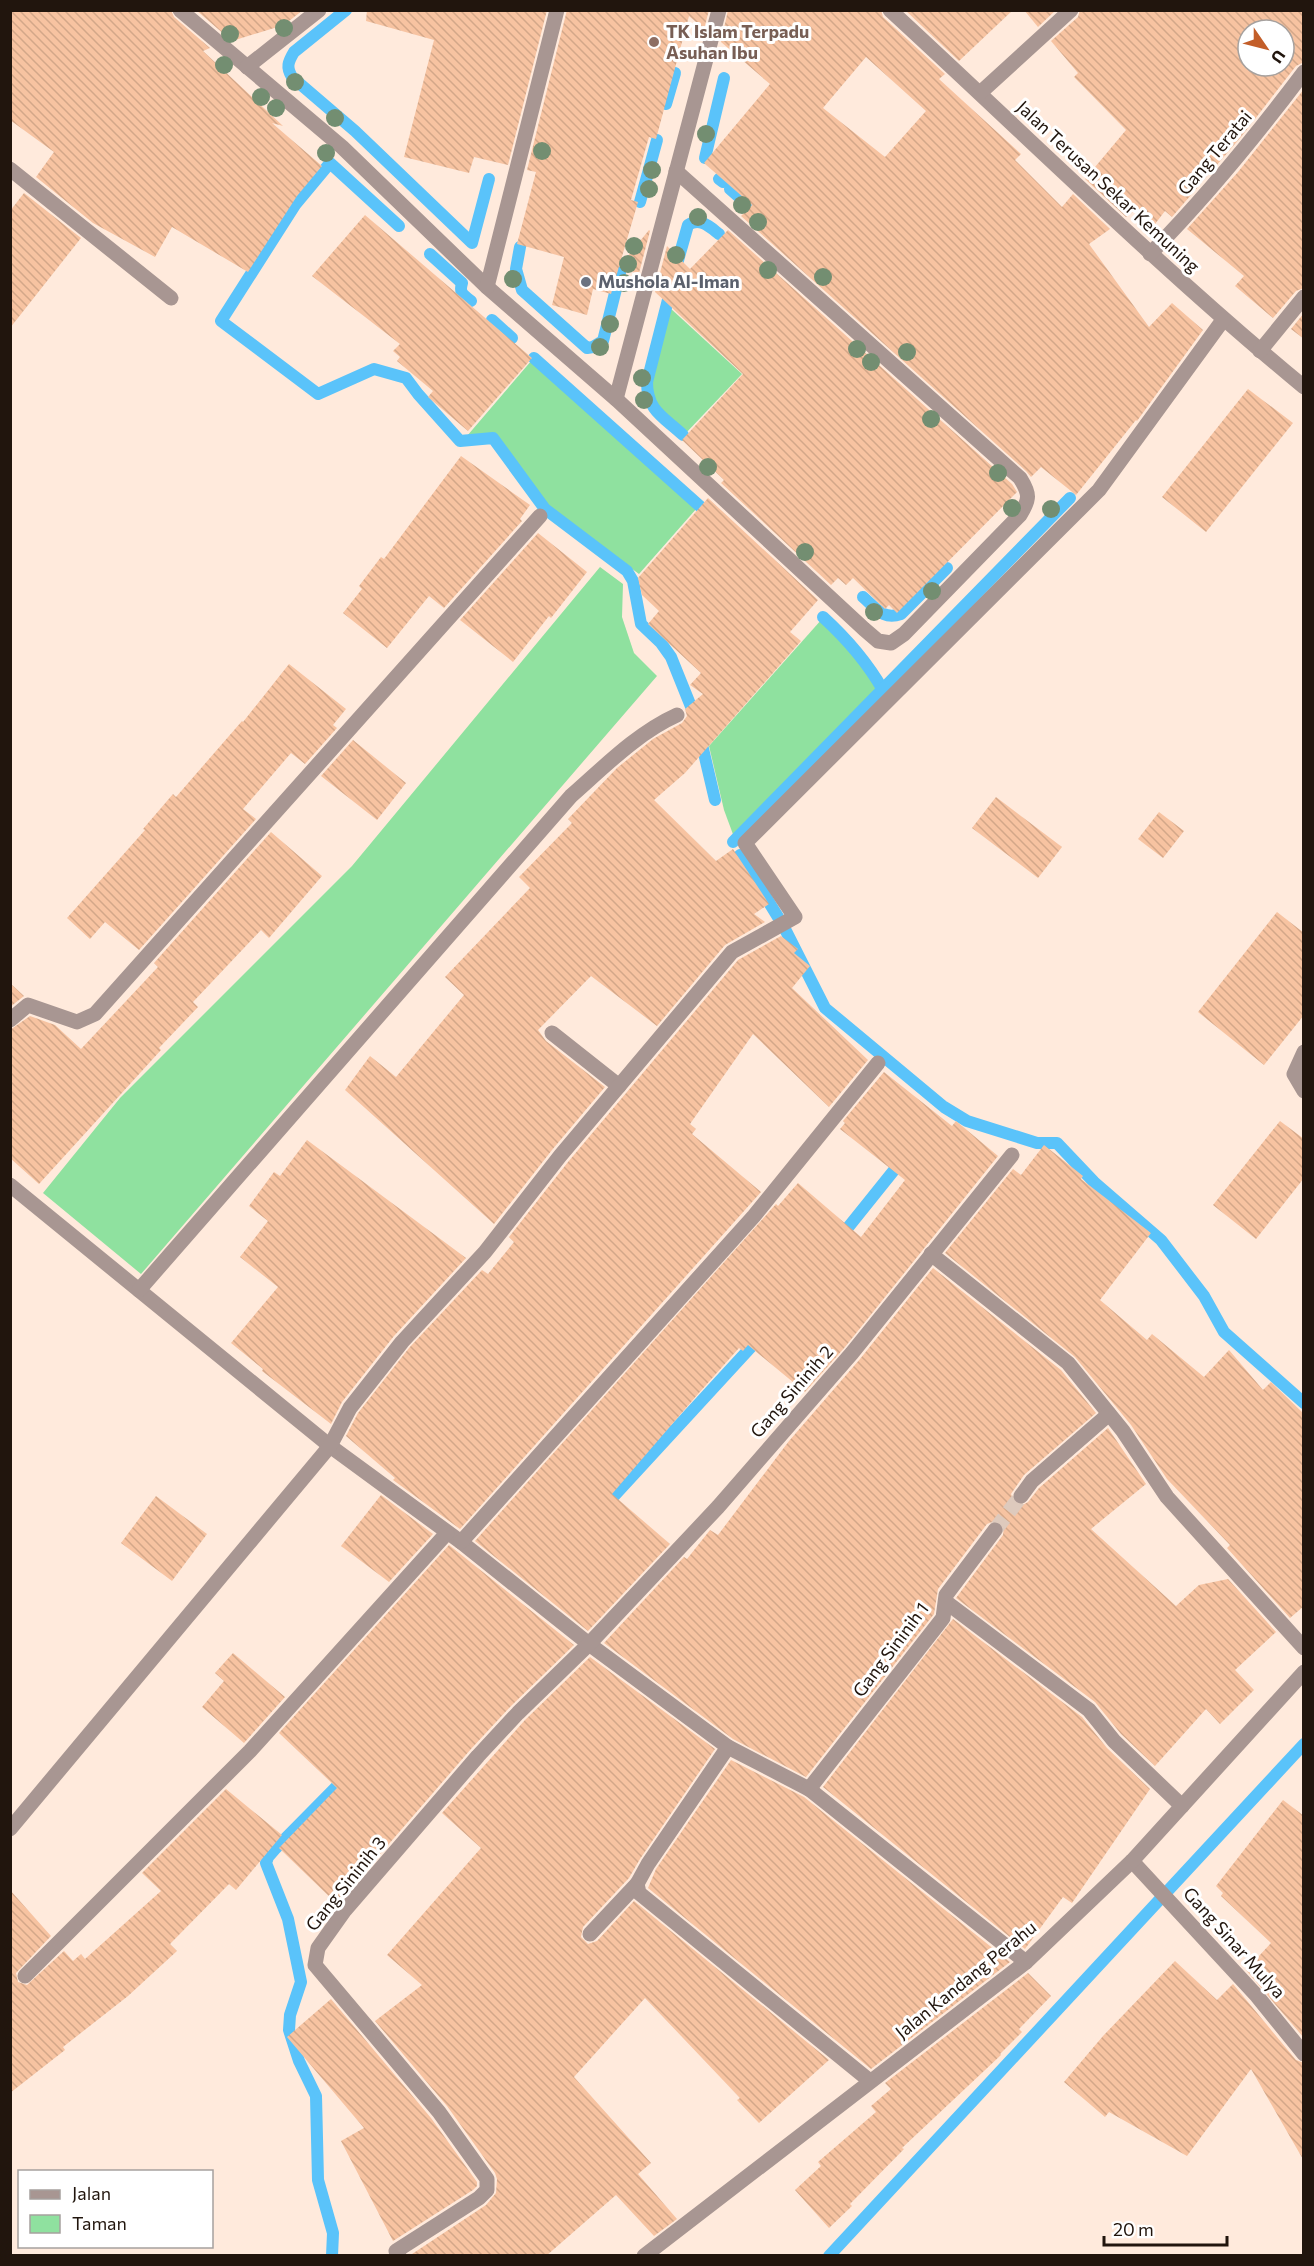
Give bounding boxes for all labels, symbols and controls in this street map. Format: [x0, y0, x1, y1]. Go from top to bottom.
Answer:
north arrow [1236, 18, 1296, 78]
place label: TK Islam Terpadu Asuhan Ibu [666, 20, 809, 63]
marker: TK Islam Terpadu Asuhan Ibu [647, 35, 661, 49]
text: U [1268, 47, 1290, 67]
street label: Jalan Terusan Sekar Kemuning [1013, 96, 1205, 277]
street label: Gang Teratai [1173, 106, 1256, 199]
place label: Mushola Al-Iman [598, 270, 740, 292]
marker: Mushola Al-Iman [579, 275, 593, 289]
street label: Gang Sininih 2 [745, 1341, 837, 1442]
street label: Gang Sininih 1 [848, 1598, 933, 1701]
street label: Gang Sininih 3 [300, 1832, 390, 1935]
street label: Gang Sinar Mulya [1179, 1882, 1290, 2002]
street label: Jalan Kandang Perahu [891, 1916, 1040, 2043]
legend [18, 2170, 213, 2248]
text: Jalan [72, 2182, 111, 2204]
scale bar [1104, 2209, 1227, 2247]
text: Taman [72, 2212, 127, 2234]
text: 20 m [1113, 2218, 1154, 2240]

